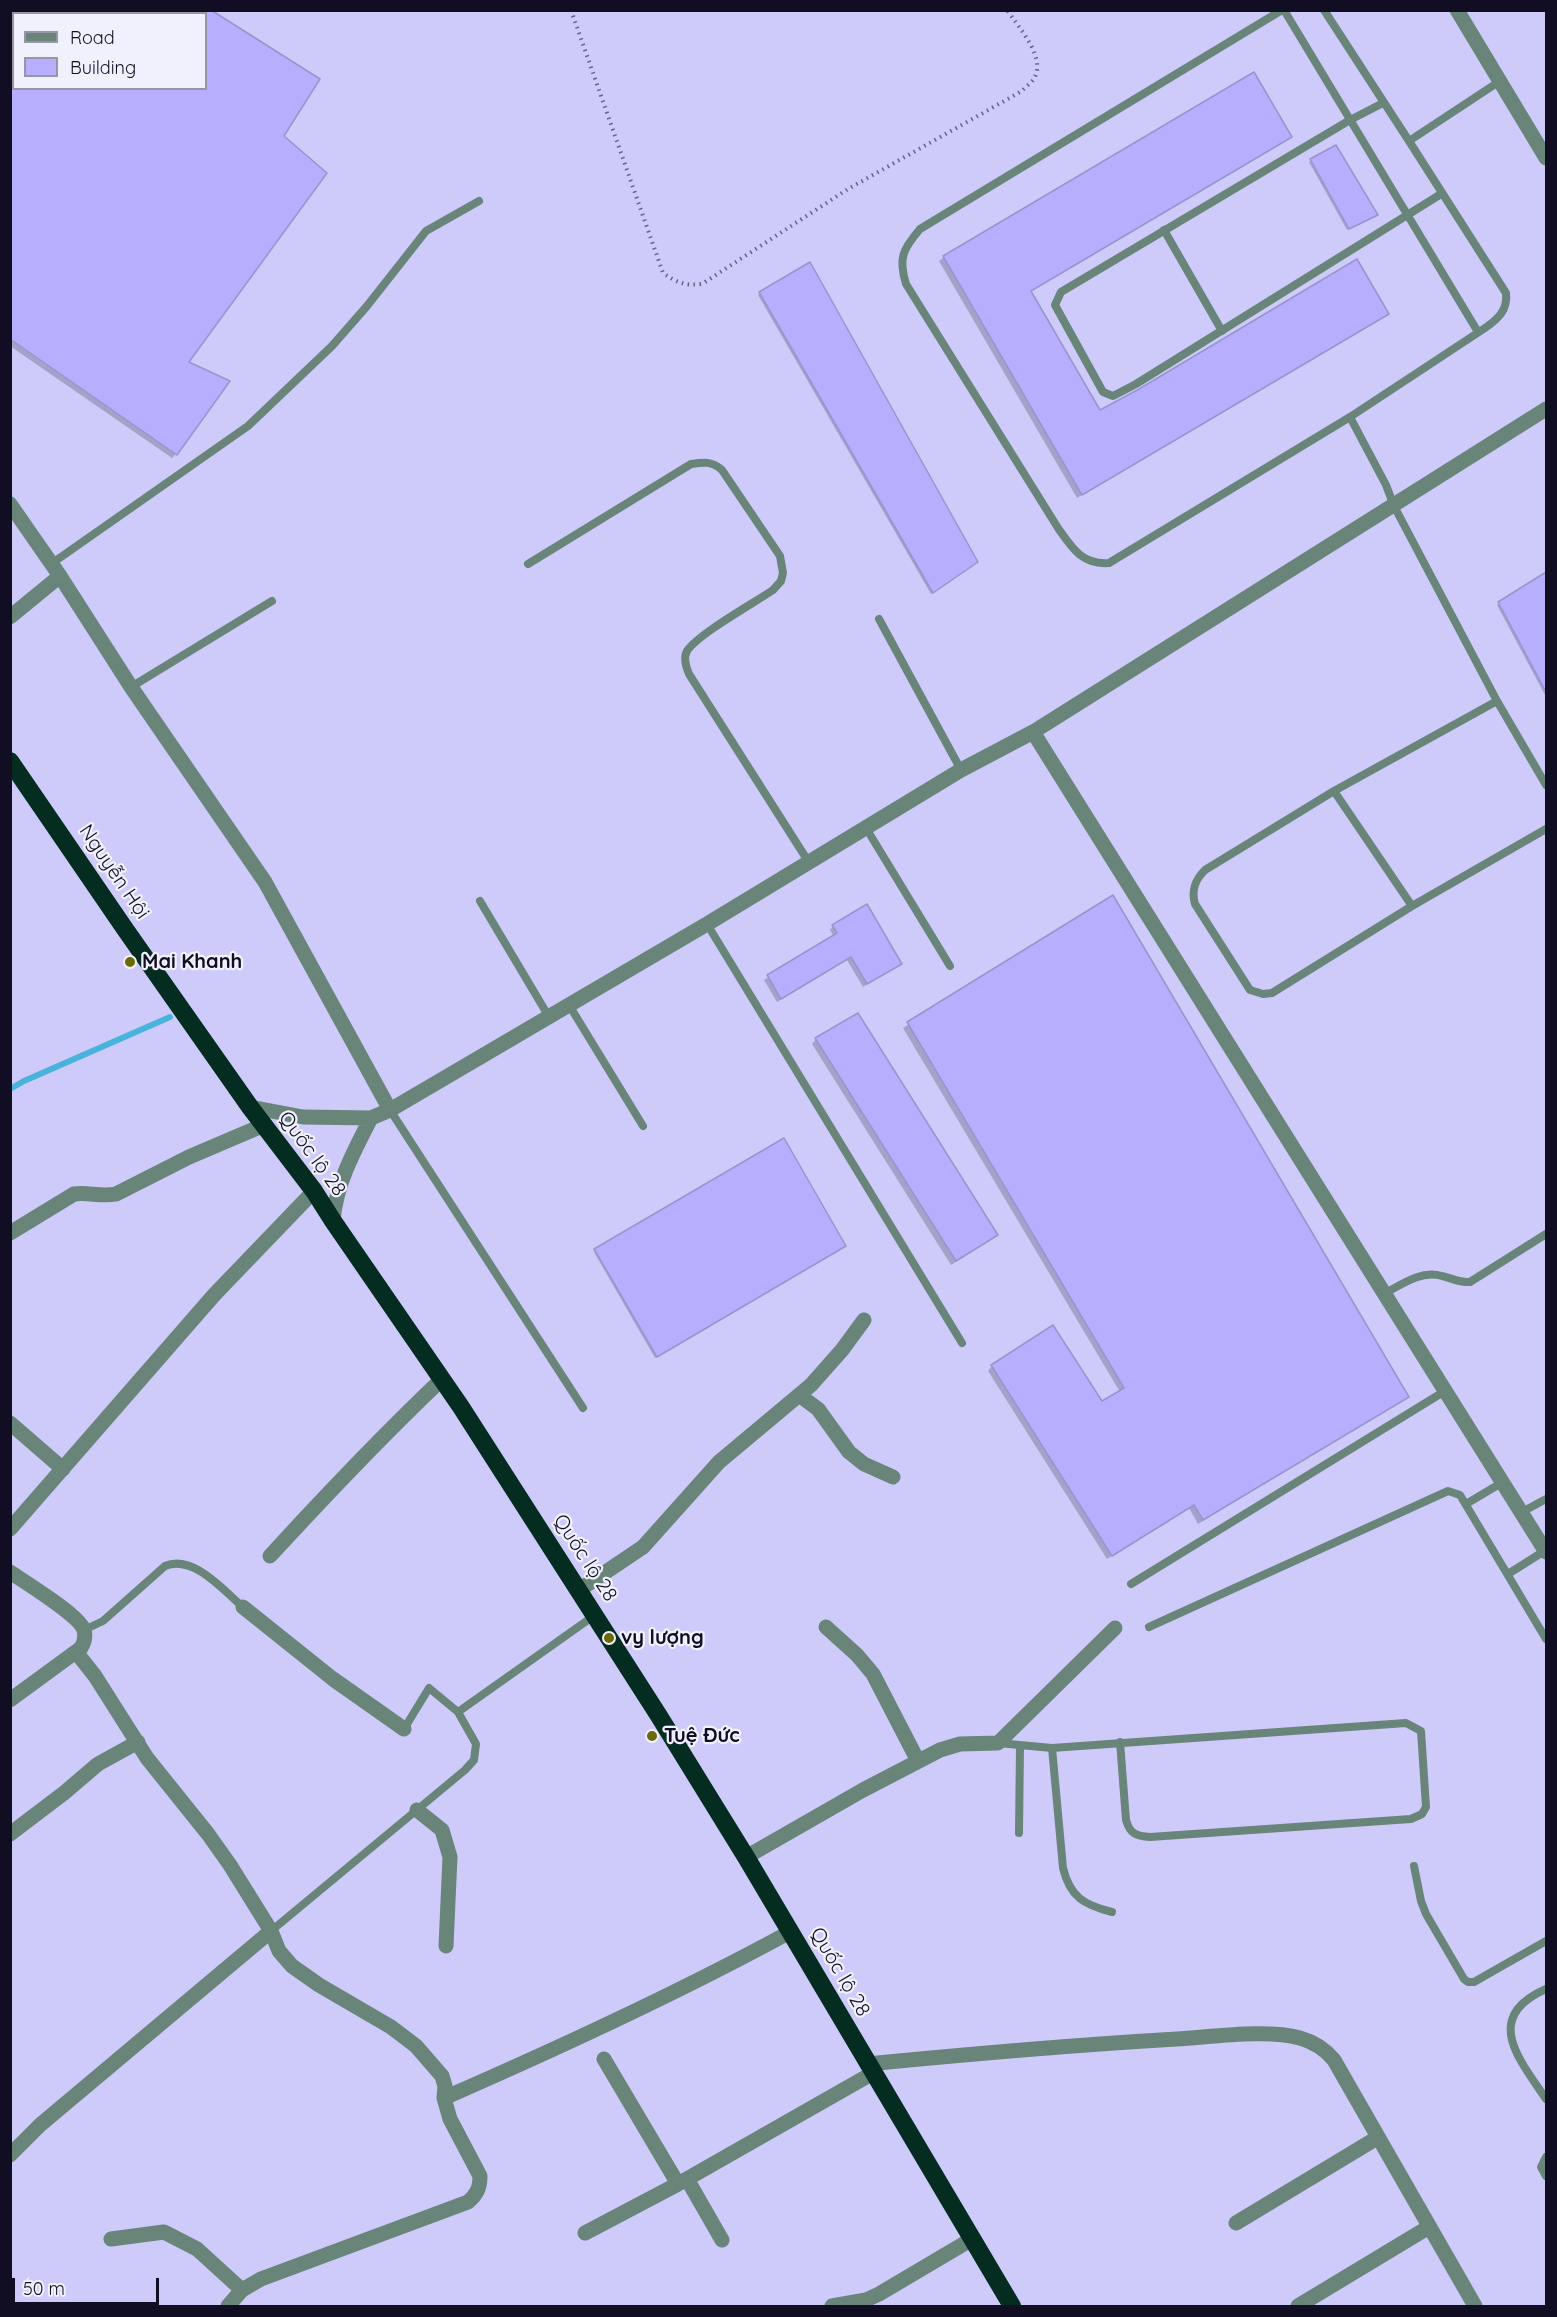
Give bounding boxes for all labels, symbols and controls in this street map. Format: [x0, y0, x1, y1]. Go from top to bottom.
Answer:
legend [12, 12, 207, 90]
text: Road [70, 26, 115, 49]
text: Building [70, 56, 136, 79]
street label: Nguyễn Hội [74, 820, 154, 924]
place label: Mai Khanh [142, 950, 242, 974]
marker: Mai Khanh [123, 955, 137, 969]
street label: Quốc lộ 28 [273, 1107, 351, 1201]
street label: Quốc lộ 28 [548, 1510, 622, 1606]
place label: vy lượng [621, 1626, 704, 1650]
marker: vy lượng [602, 1631, 616, 1645]
place label: Tuệ Đức [664, 1724, 740, 1748]
marker: Tuệ Đức [645, 1729, 659, 1743]
street label: Quốc lộ 28 [805, 1923, 875, 2021]
scale bar [15, 2266, 162, 2304]
text: 50 m [23, 2277, 65, 2300]

